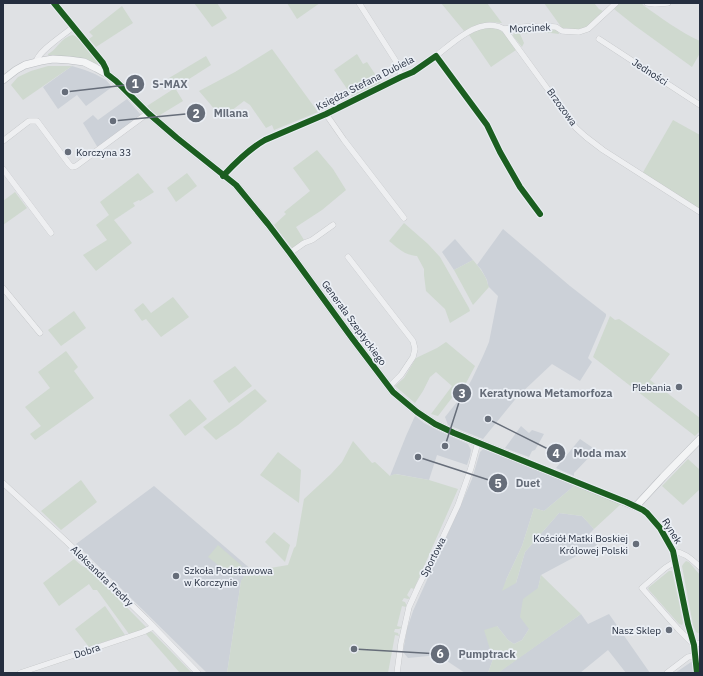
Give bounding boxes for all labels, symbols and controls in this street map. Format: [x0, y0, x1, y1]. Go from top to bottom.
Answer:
street label: Morcinek [509, 20, 552, 36]
street label: Księdza Stefana Dubiela [314, 52, 417, 113]
street label: Jedności [630, 56, 670, 88]
callout: S-MAX [125, 73, 196, 96]
text: 1 [131, 76, 139, 91]
text: S-MAX [152, 77, 188, 91]
street label: Brzozowa [544, 86, 580, 129]
callout: Milana [186, 102, 257, 125]
text: 2 [192, 106, 200, 121]
text: Milana [214, 106, 248, 120]
place label: Korczyna 33 [76, 146, 131, 159]
marker: Korczyna 33 [63, 147, 73, 157]
street label: Generała Szeptyckiego [319, 278, 390, 368]
place label: Plebania [632, 381, 672, 394]
callout: Keratynowa Metamorfoza [452, 382, 621, 405]
marker: Plebania [674, 382, 684, 392]
text: 3 [458, 386, 466, 401]
text: Keratynowa Metamorfoza [480, 386, 612, 400]
callout: Moda max [546, 442, 635, 465]
text: 4 [552, 446, 560, 461]
text: Moda max [573, 446, 627, 460]
callout: Duet [488, 472, 549, 495]
text: 5 [494, 476, 502, 491]
text: Duet [516, 476, 540, 490]
street label: Rynek [659, 516, 685, 547]
place label: Kościół Matki Boskiej Królowej Polski [533, 532, 628, 557]
street label: Sportowa [417, 534, 449, 579]
marker: Kościół Matki Boskiej Królowej Polski [631, 539, 641, 549]
street label: Aleksandra Fredry [68, 543, 136, 609]
place label: Szkoła Podstawowa w Korczynie [184, 564, 273, 589]
marker: Szkoła Podstawowa w Korczynie [171, 571, 181, 581]
place label: Nasz Sklep [612, 624, 661, 637]
marker: Nasz Sklep [664, 625, 674, 635]
street label: Dobra [72, 640, 103, 661]
callout: Pumptrack [430, 642, 523, 665]
text: 6 [436, 646, 444, 661]
text: Pumptrack [458, 647, 516, 661]

